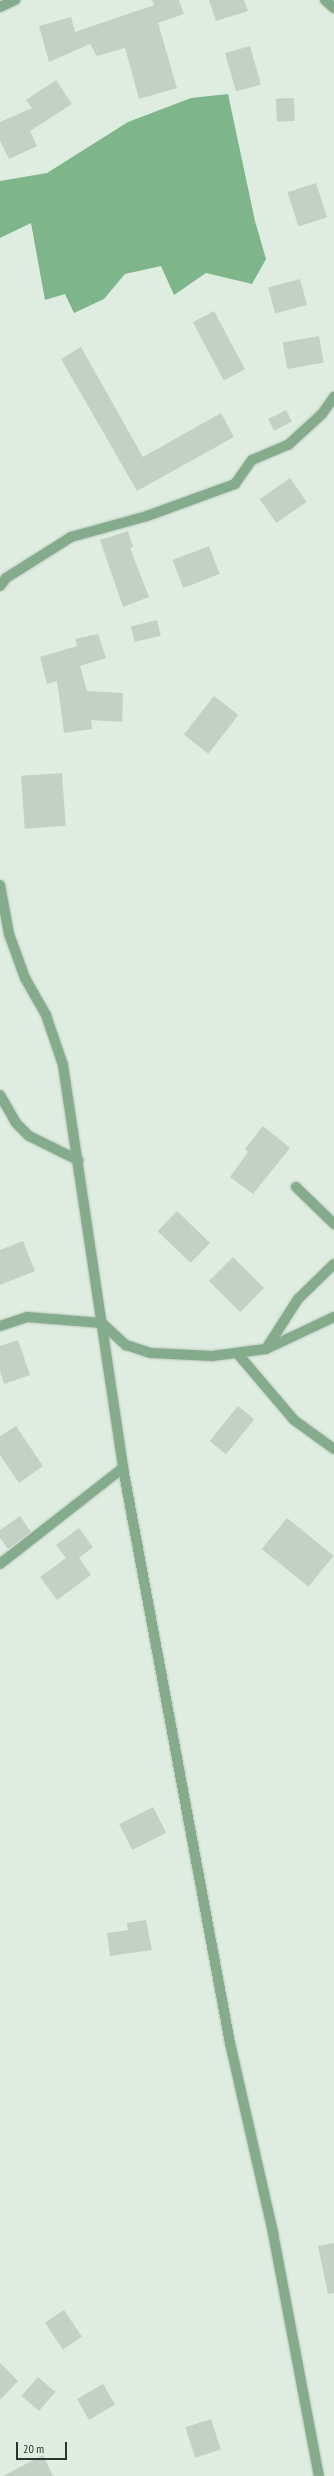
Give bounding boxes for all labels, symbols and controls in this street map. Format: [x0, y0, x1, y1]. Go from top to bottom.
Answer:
scale bar [18, 2434, 69, 2460]
text: 20 m [23, 2441, 44, 2456]

